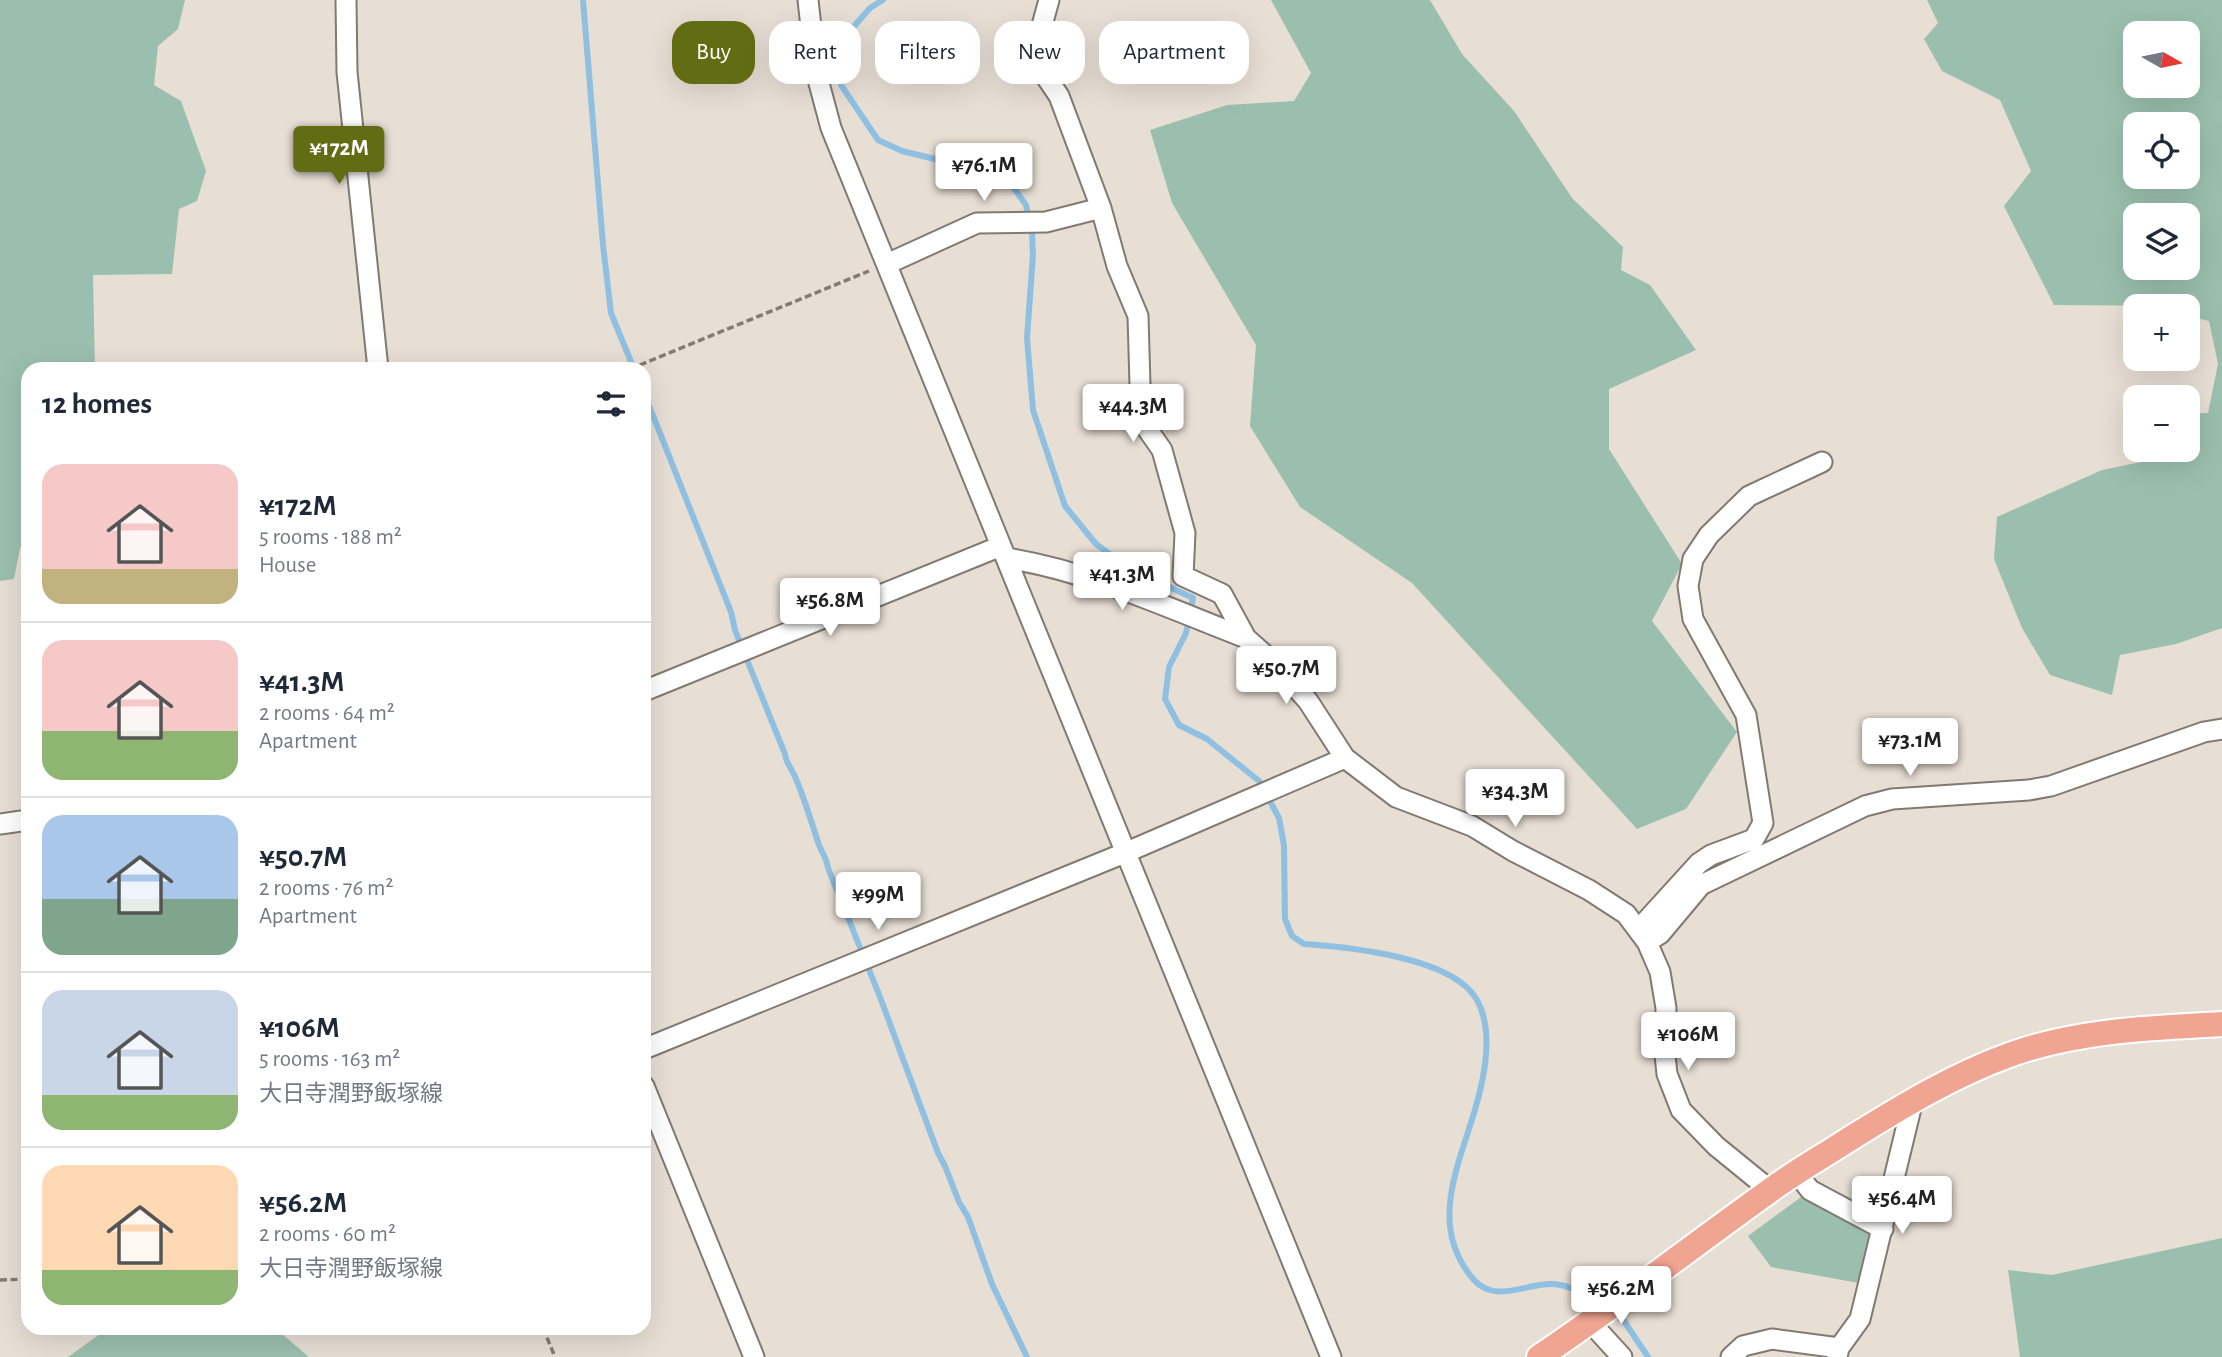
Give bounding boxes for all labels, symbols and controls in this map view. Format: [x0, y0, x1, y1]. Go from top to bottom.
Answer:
chip: Buy [672, 21, 755, 84]
chip: Rent [769, 21, 861, 84]
chip: Filters [875, 21, 980, 84]
chip: New [994, 21, 1085, 84]
chip: Apartment [1099, 21, 1249, 84]
north arrow [2123, 21, 2200, 98]
map controls [2123, 21, 2200, 462]
button: locate [2123, 112, 2200, 189]
pin: ¥172M [290, 127, 388, 186]
text: ¥172M [309, 137, 369, 160]
pin: ¥76.1M [927, 144, 1041, 203]
text: ¥76.1M [951, 154, 1017, 177]
button: layers [2123, 203, 2200, 280]
button: + [2123, 294, 2200, 371]
pin: ¥44.3M [1076, 384, 1190, 444]
icon: filters [592, 385, 630, 423]
button: − [2123, 385, 2200, 462]
text: 12 homes [42, 389, 152, 419]
text: ¥44.3M [1099, 395, 1167, 418]
text: ¥172M [259, 491, 337, 521]
icon: home [98, 492, 182, 576]
text: 5 rooms · 188 m² [259, 526, 402, 549]
pin: ¥41.3M [1065, 552, 1179, 612]
text: House [259, 554, 316, 577]
text: ¥41.3M [1089, 563, 1155, 586]
pin: ¥56.8M [773, 578, 887, 638]
text: ¥56.8M [796, 589, 864, 612]
pin: ¥50.7M [1229, 646, 1343, 706]
text: ¥50.7M [1252, 657, 1320, 680]
text: ¥41.3M [259, 667, 344, 697]
icon: home [98, 668, 182, 752]
text: 2 rooms · 64 m² [259, 702, 395, 725]
pin: ¥73.1M [1853, 718, 1967, 778]
text: ¥73.1M [1878, 729, 1942, 752]
text: Apartment [259, 730, 357, 753]
pin: ¥34.3M [1458, 770, 1572, 829]
text: ¥34.3M [1481, 780, 1549, 803]
text: ¥50.7M [259, 842, 347, 872]
icon: home [98, 843, 182, 927]
pin: ¥99M [837, 872, 919, 932]
text: 2 rooms · 76 m² [259, 877, 393, 900]
text: ¥99M [852, 883, 904, 906]
text: Apartment [259, 905, 357, 928]
pin: ¥106M [1639, 1012, 1737, 1072]
text: ¥106M [259, 1013, 340, 1043]
icon: home [98, 1018, 182, 1102]
text: ¥106M [1657, 1023, 1719, 1046]
text: 5 rooms · 163 m² [259, 1048, 400, 1071]
text: 大日寺潤野飯塚線 [259, 1083, 443, 1106]
pin: ¥56.4M [1845, 1176, 1959, 1236]
text: ¥56.4M [1868, 1187, 1936, 1210]
text: ¥56.2M [259, 1188, 347, 1218]
icon: home [98, 1193, 182, 1277]
text: 2 rooms · 60 m² [259, 1223, 396, 1246]
text: 大日寺潤野飯塚線 [259, 1258, 443, 1281]
pin: ¥56.2M [1564, 1266, 1678, 1326]
text: ¥56.2M [1587, 1277, 1655, 1300]

